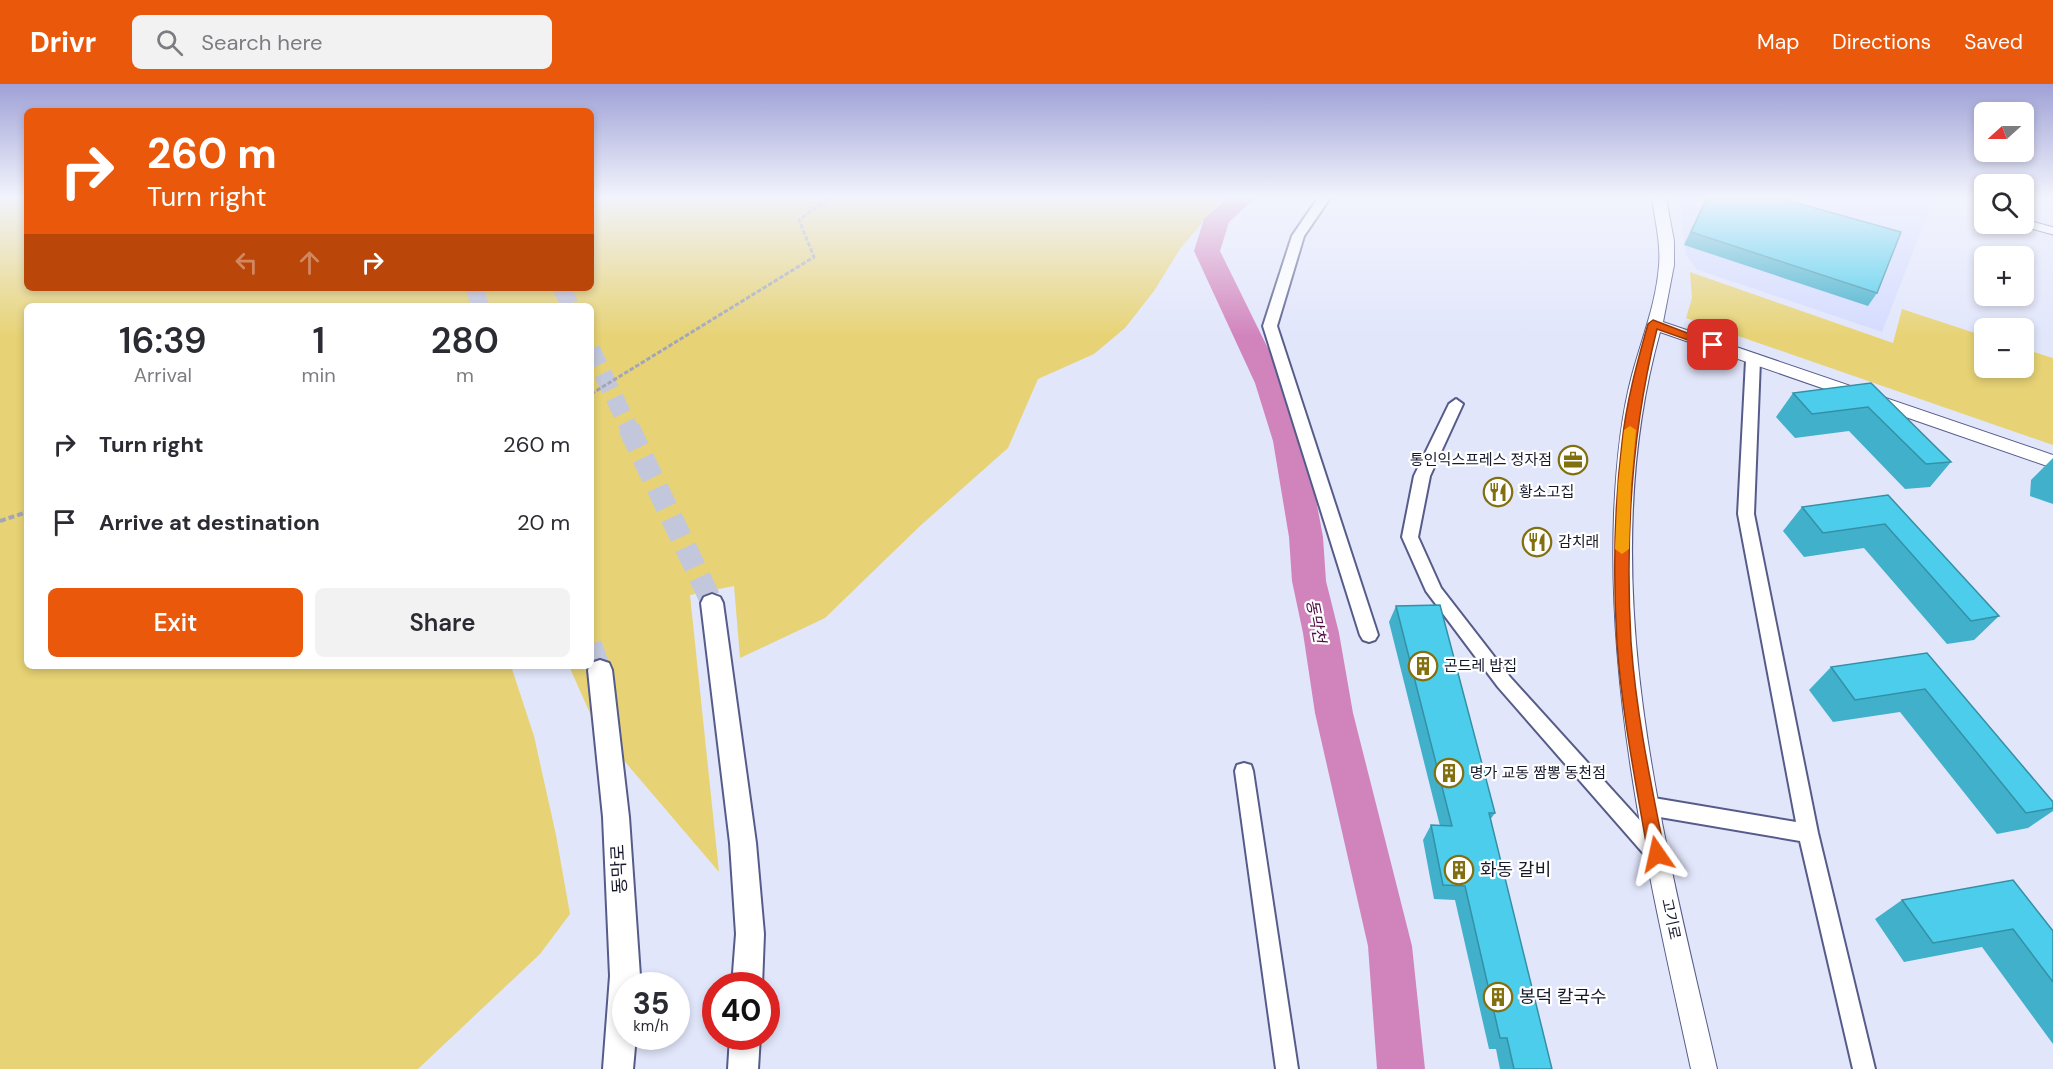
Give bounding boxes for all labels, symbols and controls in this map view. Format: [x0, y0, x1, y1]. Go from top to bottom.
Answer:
search box [132, 15, 552, 69]
text: Drivr [30, 24, 96, 61]
icon: search [153, 26, 186, 59]
text: Search here [201, 28, 323, 57]
text: Map [1757, 28, 1799, 56]
text: Directions [1832, 28, 1931, 56]
text: Saved [1964, 28, 2023, 56]
north arrow [1974, 102, 2034, 162]
map controls [1974, 102, 2034, 378]
text: 260 m [147, 126, 277, 181]
icon: right [48, 132, 126, 210]
button: search [1974, 174, 2034, 234]
text: Turn right [147, 179, 267, 214]
icon: left [230, 246, 263, 279]
icon: ahead [293, 246, 326, 279]
icon: right [356, 246, 389, 279]
button: + [1974, 246, 2034, 306]
text: 16:39 [119, 317, 206, 364]
text: 1 [312, 317, 325, 364]
text: 280 [431, 317, 499, 364]
button: − [1974, 318, 2034, 378]
pin [1687, 319, 1738, 370]
icon: arrive [1696, 328, 1729, 361]
text: Arrival [134, 362, 192, 388]
text: min [302, 362, 336, 388]
text: m [456, 362, 474, 388]
icon: right [48, 428, 81, 461]
text: Turn right [99, 430, 204, 459]
text: 260 m [503, 430, 570, 459]
office icon: 통인익스프레스 정자점 [1557, 444, 1589, 476]
place label: 통인익스프레스 정자점 [1410, 450, 1552, 470]
restaurant icon: 황소고집 [1482, 476, 1514, 508]
place label: 황소고집 [1519, 482, 1574, 502]
icon: arrive [48, 506, 81, 539]
text: Arrive at destination [99, 508, 320, 537]
text: 20 m [517, 508, 570, 537]
restaurant icon: 감치래 [1521, 526, 1553, 558]
place label: 감치래 [1558, 532, 1599, 552]
button: Exit [48, 588, 303, 657]
button: Share [315, 588, 570, 657]
water label: 동막천 [1301, 597, 1331, 647]
building icon: 곤드레 밥집 [1407, 650, 1439, 682]
place label: 곤드레 밥집 [1444, 656, 1517, 676]
building icon: 명가 교동 짬뽕 동천점 [1433, 757, 1465, 789]
place label: 명가 교동 짬뽕 동천점 [1470, 763, 1606, 783]
position arrow [1625, 822, 1689, 886]
street label: 동막로 [606, 844, 632, 894]
building icon: 화동 갈비 [1443, 854, 1475, 886]
place label: 화동 갈비 [1480, 858, 1551, 882]
street label: 고기로 [1657, 897, 1685, 941]
speed limit sign: 40 [702, 972, 780, 1050]
building icon: 봉덕 칼국수 [1482, 981, 1514, 1013]
text: 35 [633, 984, 669, 1023]
place label: 봉덕 칼국수 [1519, 985, 1607, 1009]
text: km/h [633, 1016, 669, 1036]

